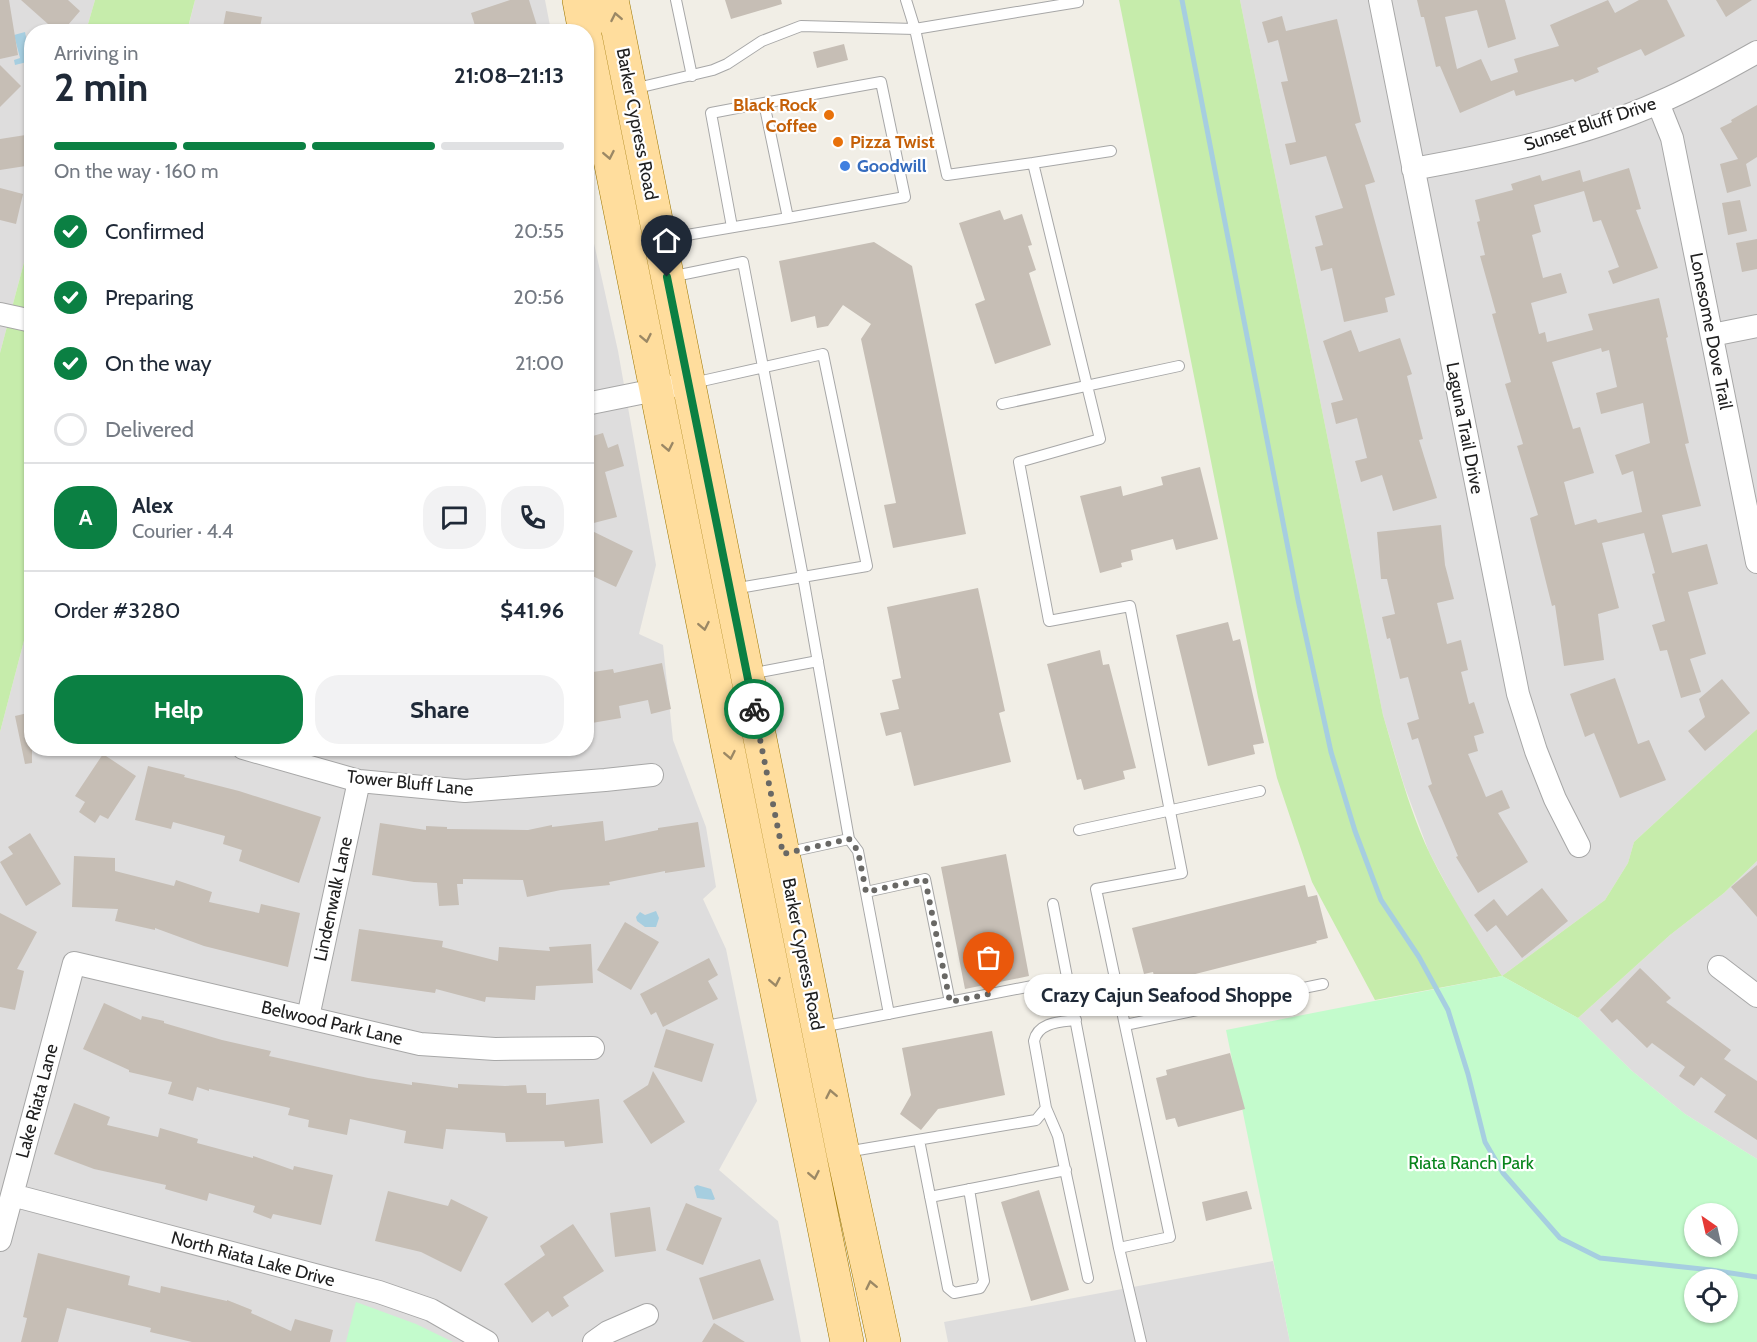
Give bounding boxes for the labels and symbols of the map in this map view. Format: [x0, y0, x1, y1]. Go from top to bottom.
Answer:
one-way arrow [610, 13, 623, 23]
street label: Barker Cypress Road [611, 46, 663, 202]
street label: Sunset Bluff Drive [1521, 92, 1659, 156]
place label: Black Rock Coffee [733, 94, 817, 137]
marker: Black Rock Coffee [822, 108, 836, 122]
place label: Pizza Twist [850, 131, 935, 153]
marker: Pizza Twist [831, 135, 845, 149]
one-way arrow [602, 150, 615, 160]
place label: Goodwill [857, 155, 927, 177]
marker: Goodwill [838, 159, 852, 173]
pin [641, 215, 692, 277]
street label: Lonesome Dove Trail [1685, 251, 1737, 412]
one-way arrow [639, 333, 652, 343]
street label: Laguna Trail Drive [1441, 360, 1489, 496]
one-way arrow [661, 442, 674, 452]
one-way arrow [697, 621, 710, 631]
courier [724, 679, 784, 739]
one-way arrow [723, 750, 736, 760]
street label: Tower Bluff Lane [346, 765, 474, 801]
street label: Lindenwalk Lane [309, 835, 357, 963]
street label: Barker Cypress Road [777, 876, 829, 1032]
pin [963, 932, 1014, 994]
callout: Crazy Cajun Seafood Shoppe [1025, 973, 1310, 1015]
one-way arrow [768, 976, 781, 986]
street label: Belwood Park Lane [259, 996, 405, 1050]
street label: Lake Riata Lane [11, 1042, 63, 1160]
one-way arrow [825, 1089, 838, 1099]
park label: Riata Ranch Park [1408, 1152, 1535, 1174]
one-way arrow [807, 1170, 820, 1180]
north arrow [1684, 1203, 1738, 1257]
street label: North Riata Lake Drive [169, 1227, 337, 1291]
one-way arrow [866, 1280, 879, 1290]

